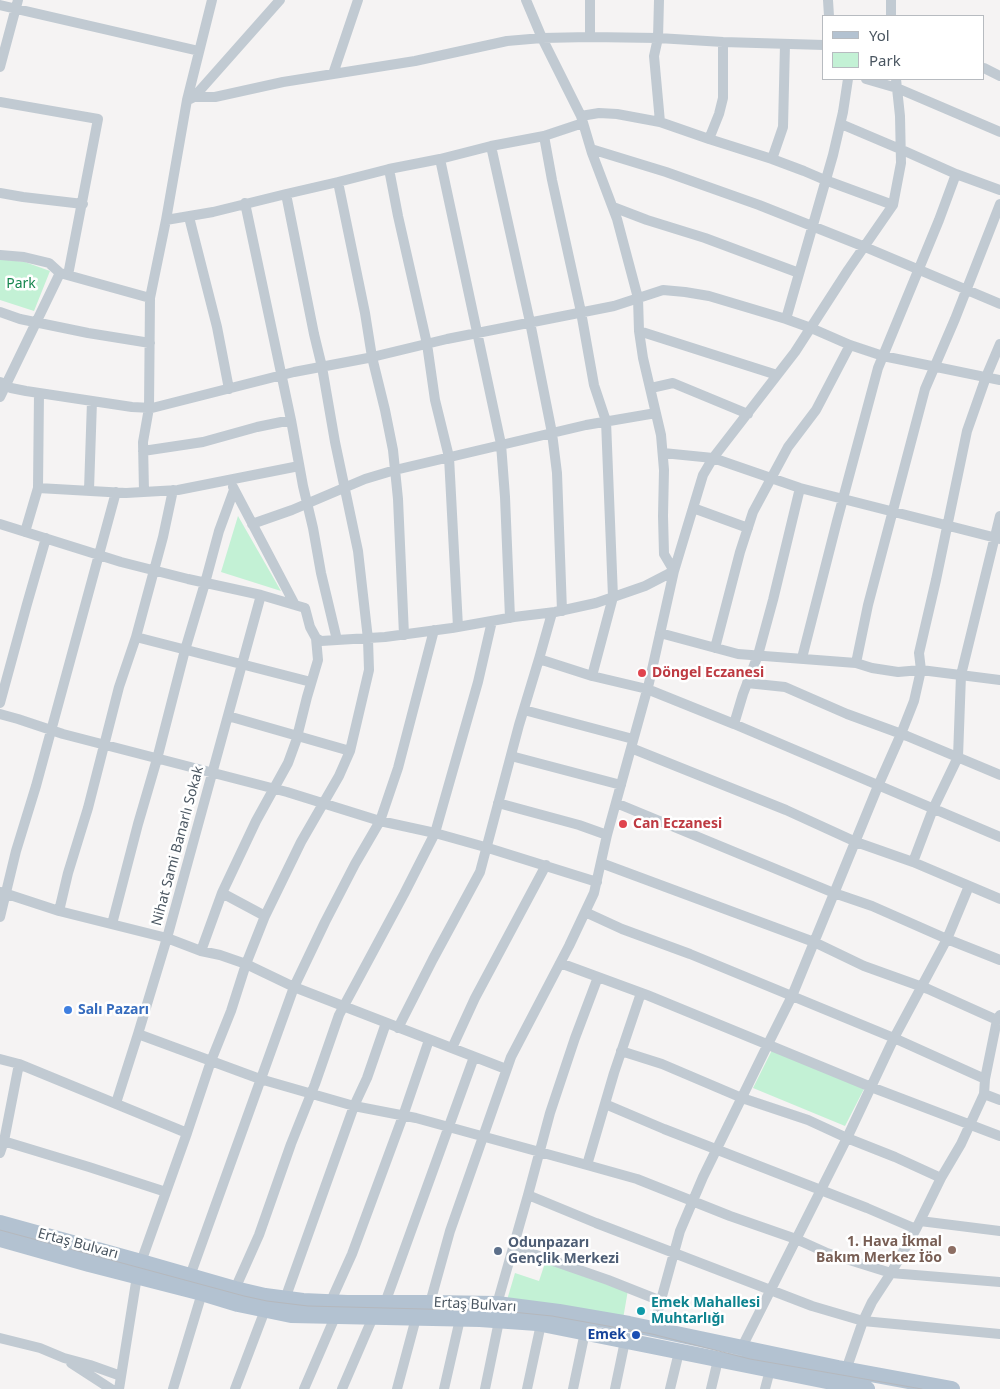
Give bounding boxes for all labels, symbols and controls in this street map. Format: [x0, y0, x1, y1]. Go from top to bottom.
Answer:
legend [822, 15, 985, 80]
text: Yol [869, 25, 890, 45]
text: Park [869, 50, 901, 70]
park label: Park [6, 276, 36, 292]
place label: Döngel Eczanesi [652, 665, 764, 681]
marker: Döngel Eczanesi [636, 667, 648, 679]
street label: Nihat Sami Banarlı Sokak [149, 764, 207, 928]
place label: Can Eczanesi [633, 816, 722, 832]
marker: Can Eczanesi [617, 818, 629, 830]
place label: Salı Pazarı [78, 1002, 149, 1018]
marker: Salı Pazarı [62, 1004, 74, 1016]
street label: Ertaş Bulvarı [36, 1225, 120, 1263]
place label: 1. Hava İkmal Bakım Merkez İöo [816, 1234, 942, 1266]
place label: Odunpazarı Gençlik Merkezi [508, 1235, 619, 1268]
marker: 1. Hava İkmal Bakım Merkez İöo [946, 1244, 958, 1256]
marker: Odunpazarı Gençlik Merkezi [492, 1245, 504, 1257]
street label: Ertaş Bulvarı [433, 1294, 517, 1316]
place label: Emek Mahallesi Muhtarlığı [651, 1295, 760, 1328]
marker: Emek Mahallesi Muhtarlığı [635, 1305, 647, 1317]
place label: Emek [587, 1327, 626, 1343]
marker: Emek [630, 1329, 642, 1341]

